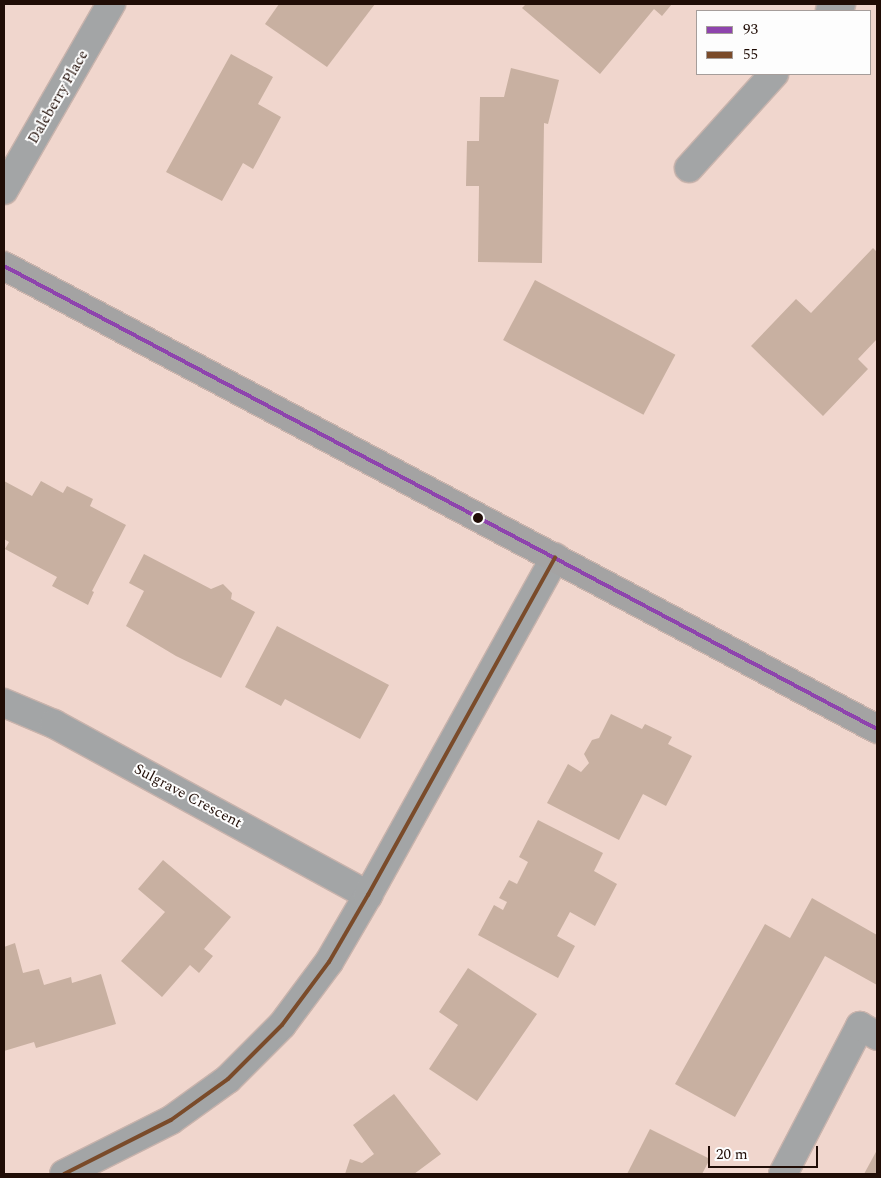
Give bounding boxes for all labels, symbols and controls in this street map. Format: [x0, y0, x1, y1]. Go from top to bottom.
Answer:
legend [696, 10, 871, 75]
text: 93 [743, 18, 758, 41]
text: 55 [743, 43, 758, 66]
street label: Daleberry Place [24, 47, 92, 147]
unlabelled marker [473, 513, 483, 523]
street label: Sulgrave Crescent [131, 760, 245, 832]
scale bar [711, 1136, 821, 1168]
text: 20 m [716, 1143, 748, 1166]

